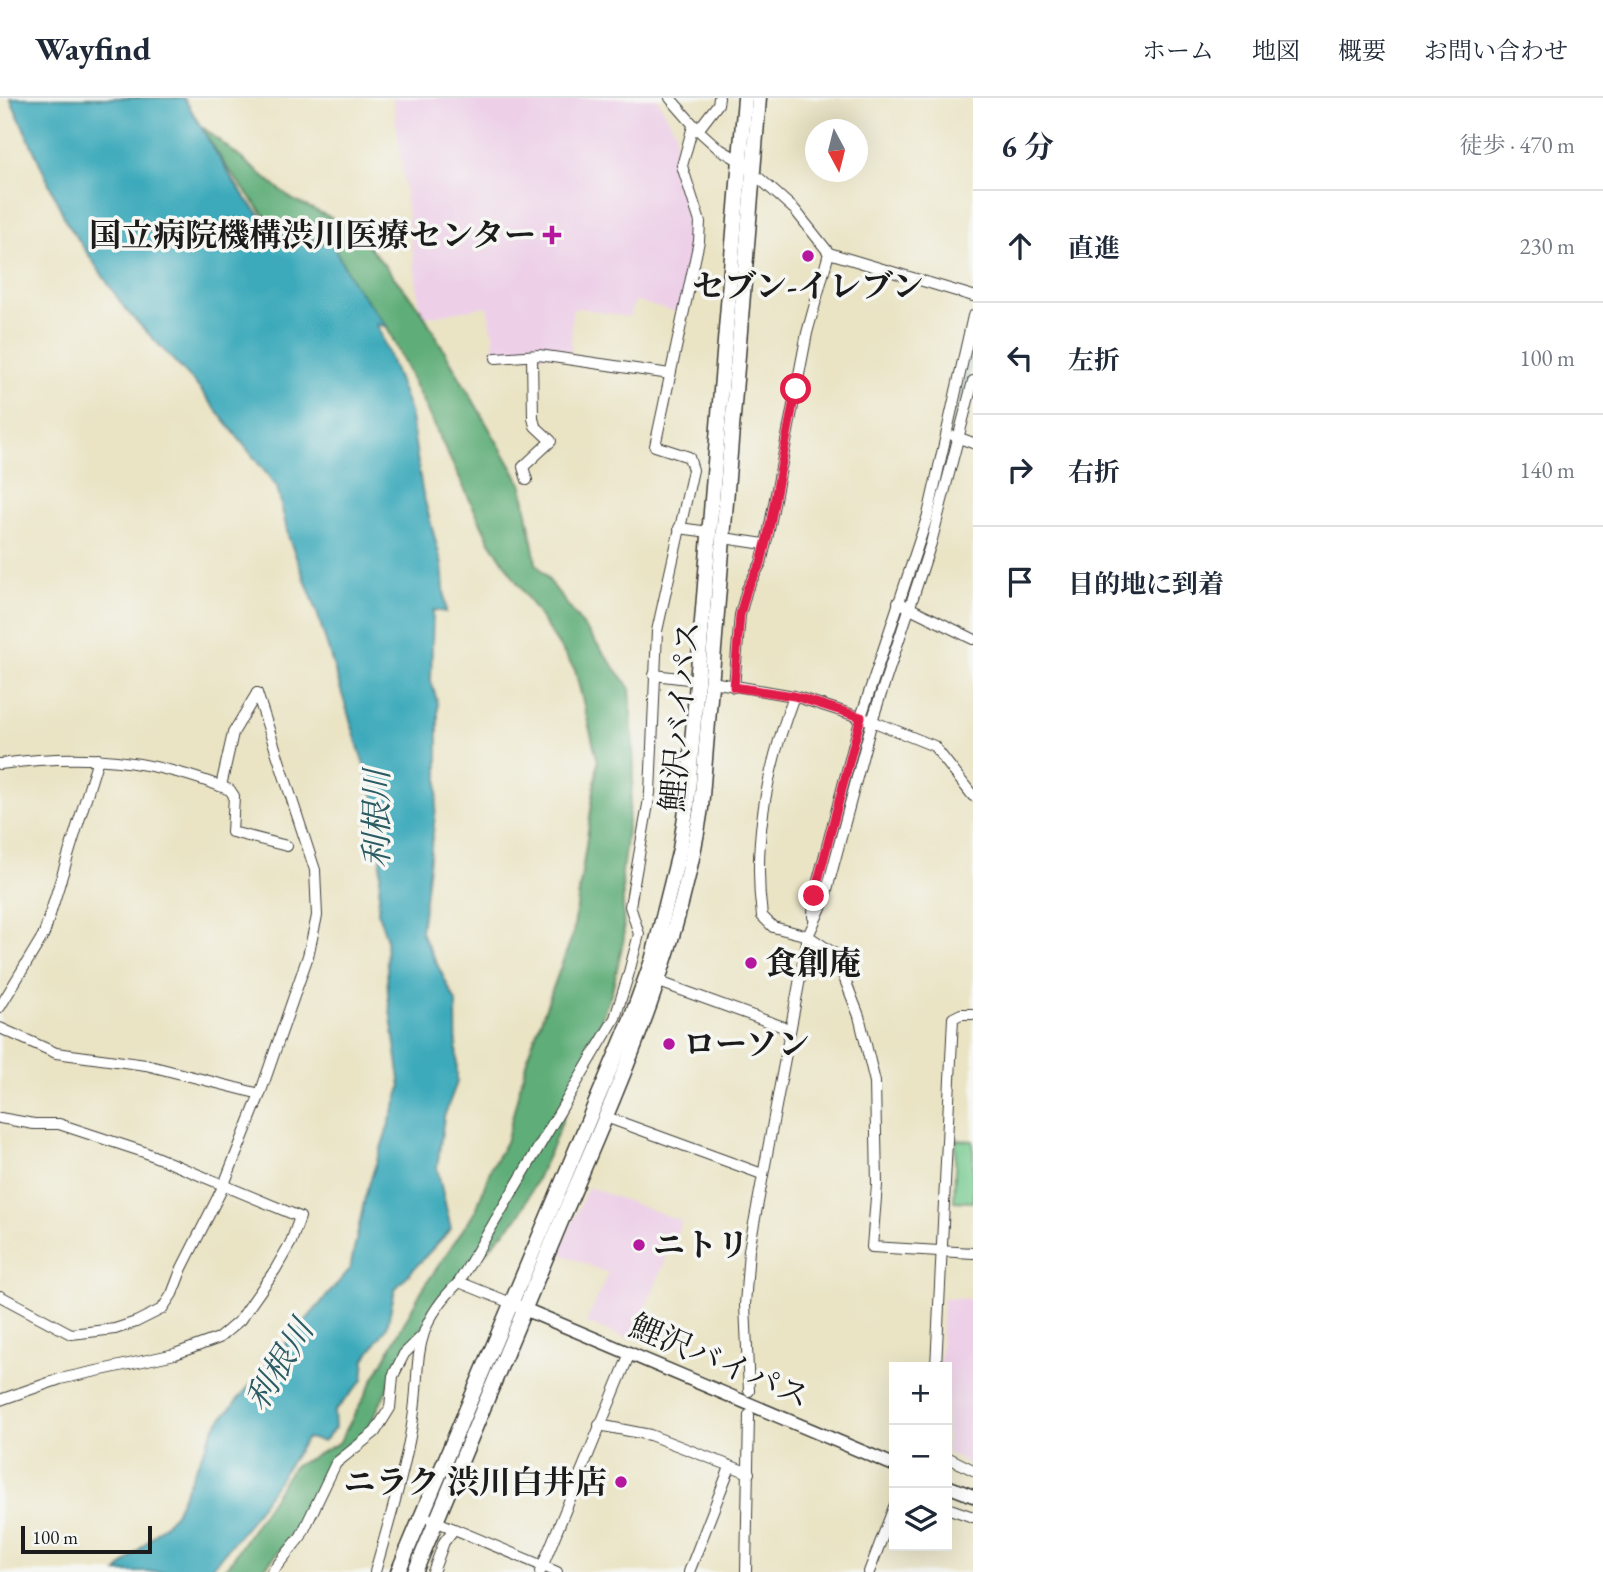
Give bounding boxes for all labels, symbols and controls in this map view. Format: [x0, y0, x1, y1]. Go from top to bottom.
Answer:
text: Wayfind [35, 27, 151, 70]
text: ホーム [1142, 35, 1214, 66]
text: 地図 [1252, 35, 1300, 66]
text: 概要 [1338, 35, 1386, 66]
text: お問い合わせ [1424, 35, 1568, 66]
north arrow [805, 119, 868, 182]
text: 6 分 [1001, 127, 1054, 166]
text: 徒歩 · 470 m [1460, 130, 1575, 160]
place label: 国立病院機構渋川医療センター [89, 214, 536, 256]
marker: 国立病院機構渋川医療センター [542, 225, 562, 245]
icon: ahead [1001, 227, 1039, 265]
text: 直進 [1068, 231, 1120, 265]
text: 230 m [1519, 231, 1575, 261]
marker: セブン-イレブン [800, 248, 816, 264]
place label: セブン-イレブン [692, 265, 924, 307]
icon: left [1001, 339, 1039, 377]
text: 左折 [1068, 343, 1120, 377]
text: 100 m [1519, 343, 1575, 373]
route start [780, 373, 811, 404]
icon: right [1001, 451, 1039, 489]
text: 右折 [1068, 455, 1120, 489]
text: 140 m [1519, 455, 1575, 485]
icon: arrive [1001, 563, 1039, 601]
text: 目的地に到着 [1068, 567, 1224, 601]
street label: 鯉沢バイパス [651, 619, 709, 813]
water label: 利根川 [355, 767, 398, 869]
route end [798, 880, 829, 911]
place label: 食創庵 [765, 942, 861, 984]
marker: 食創庵 [743, 955, 759, 971]
place label: ローソン [683, 1023, 810, 1065]
marker: ローソン [661, 1036, 677, 1052]
place label: ニトリ [653, 1224, 749, 1266]
marker: ニトリ [631, 1237, 647, 1253]
street label: 鯉沢バイパス [624, 1304, 816, 1418]
water label: 利根川 [235, 1309, 324, 1419]
map controls [889, 1362, 952, 1551]
button: + [889, 1362, 952, 1425]
button: − [889, 1425, 952, 1488]
place label: ニラク 渋川白井店 [343, 1461, 607, 1503]
marker: ニラク 渋川白井店 [613, 1474, 629, 1490]
button: layers [889, 1488, 952, 1551]
scale bar [21, 1523, 152, 1555]
text: 100 m [32, 1525, 78, 1550]

